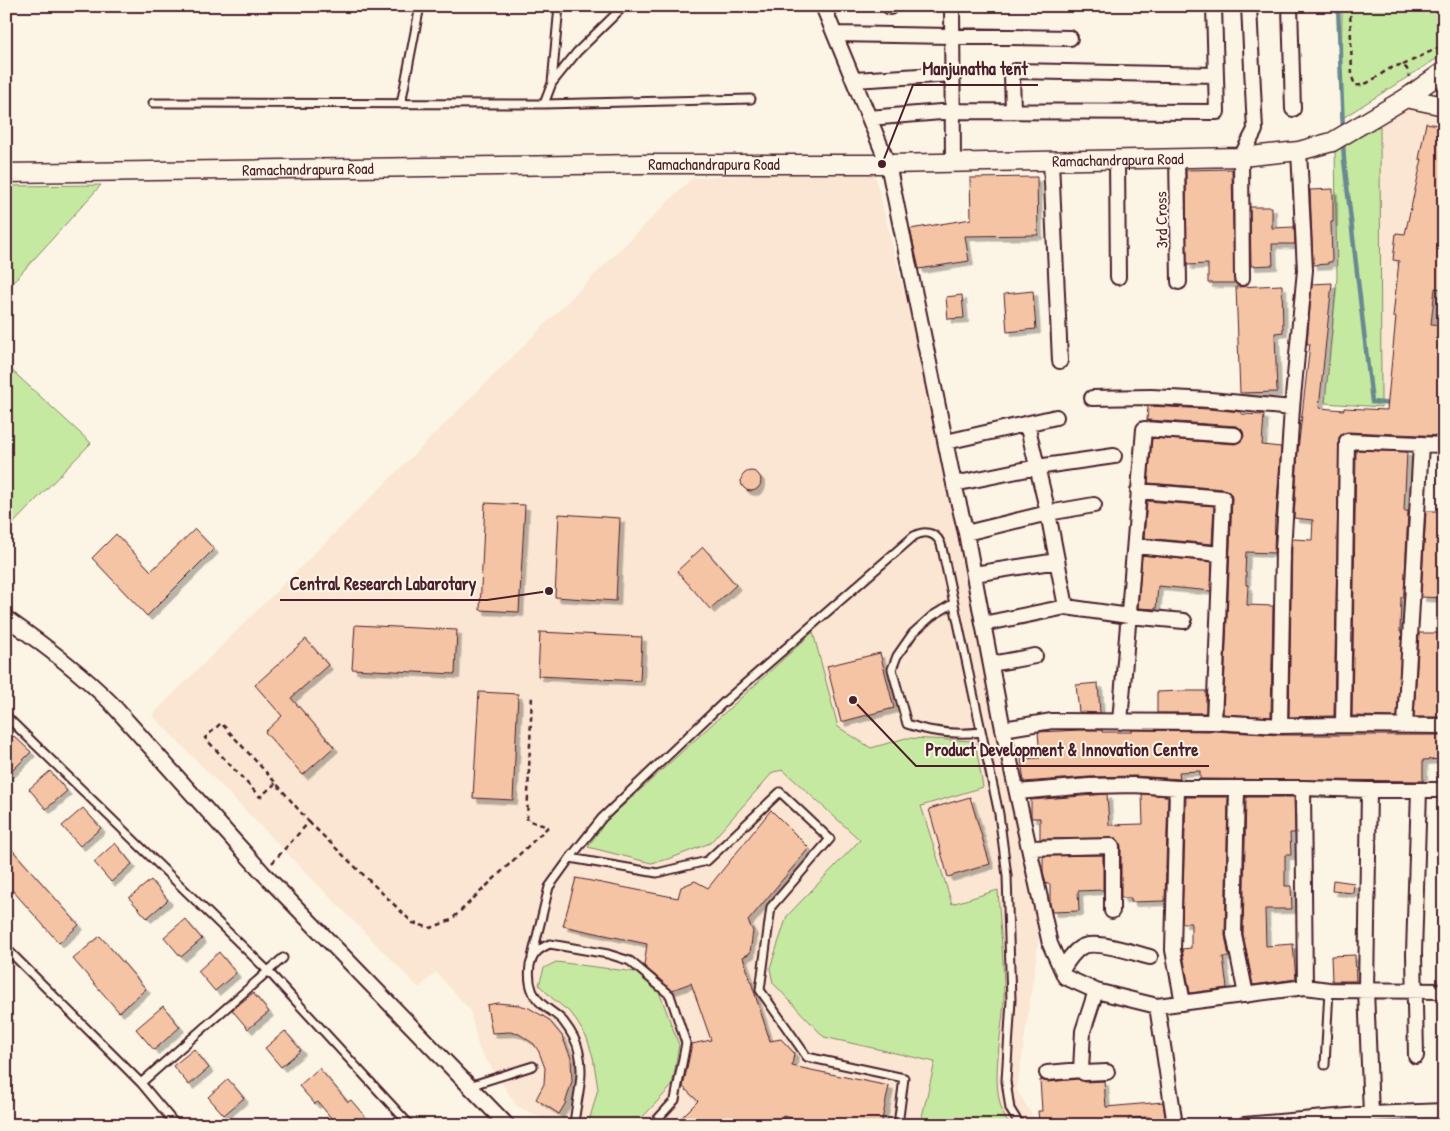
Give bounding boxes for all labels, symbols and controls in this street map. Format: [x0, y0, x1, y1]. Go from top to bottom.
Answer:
callout: Manjunatha tent [913, 52, 1038, 85]
text: Manjunatha tent [922, 56, 1028, 81]
street label: Ramachandrapura Road [1052, 147, 1184, 172]
street label: Ramachandrapura Road [648, 153, 780, 175]
street label: Ramachandrapura Road [242, 157, 374, 181]
street label: 3rd Cross [1150, 191, 1172, 249]
callout: Central Research Labarotary [280, 567, 487, 600]
text: Central Research Labarotary [290, 571, 477, 597]
callout: Product Development & Innovation Centre [916, 733, 1209, 766]
text: Product Development & Innovation Centre [926, 737, 1199, 763]

